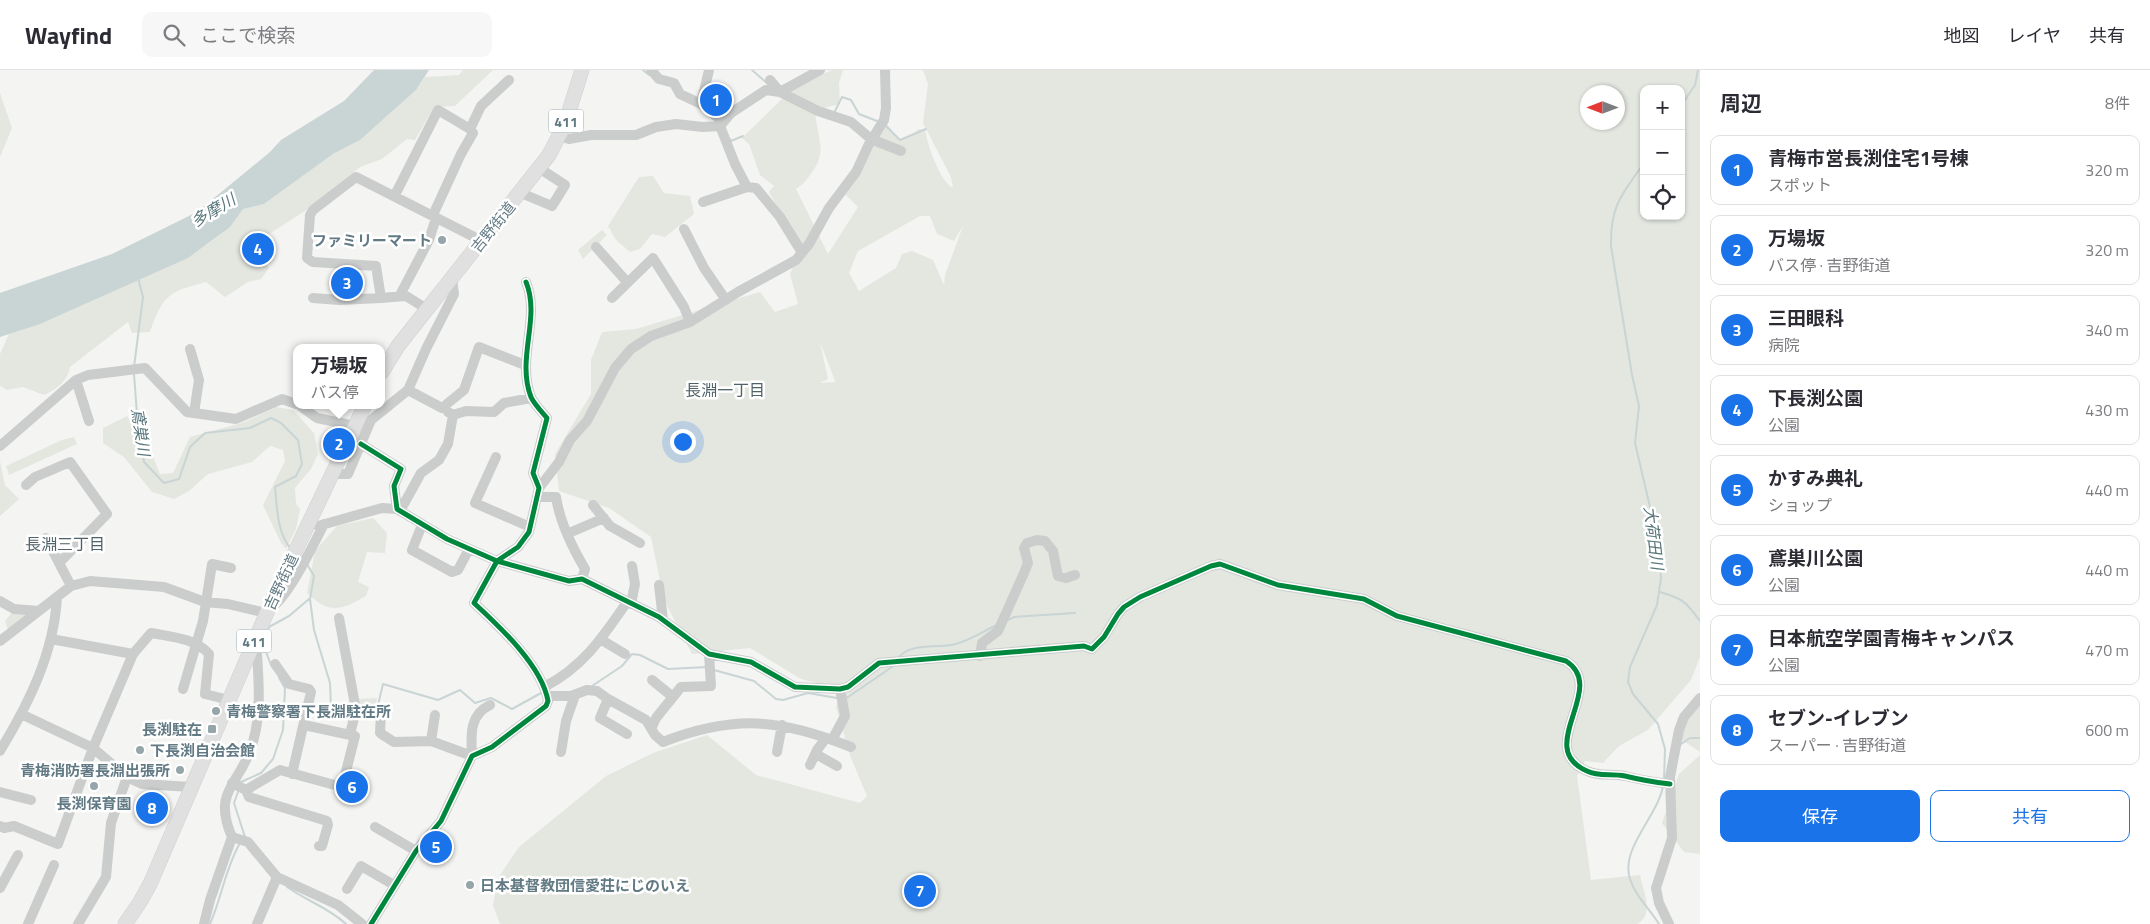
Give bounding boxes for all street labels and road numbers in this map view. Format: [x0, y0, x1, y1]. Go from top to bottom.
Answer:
road number: 411 [548, 110, 584, 132]
street label: 吉野街道 [465, 196, 521, 258]
street label: 吉野街道 [258, 550, 304, 614]
road number: 411 [236, 630, 272, 652]

